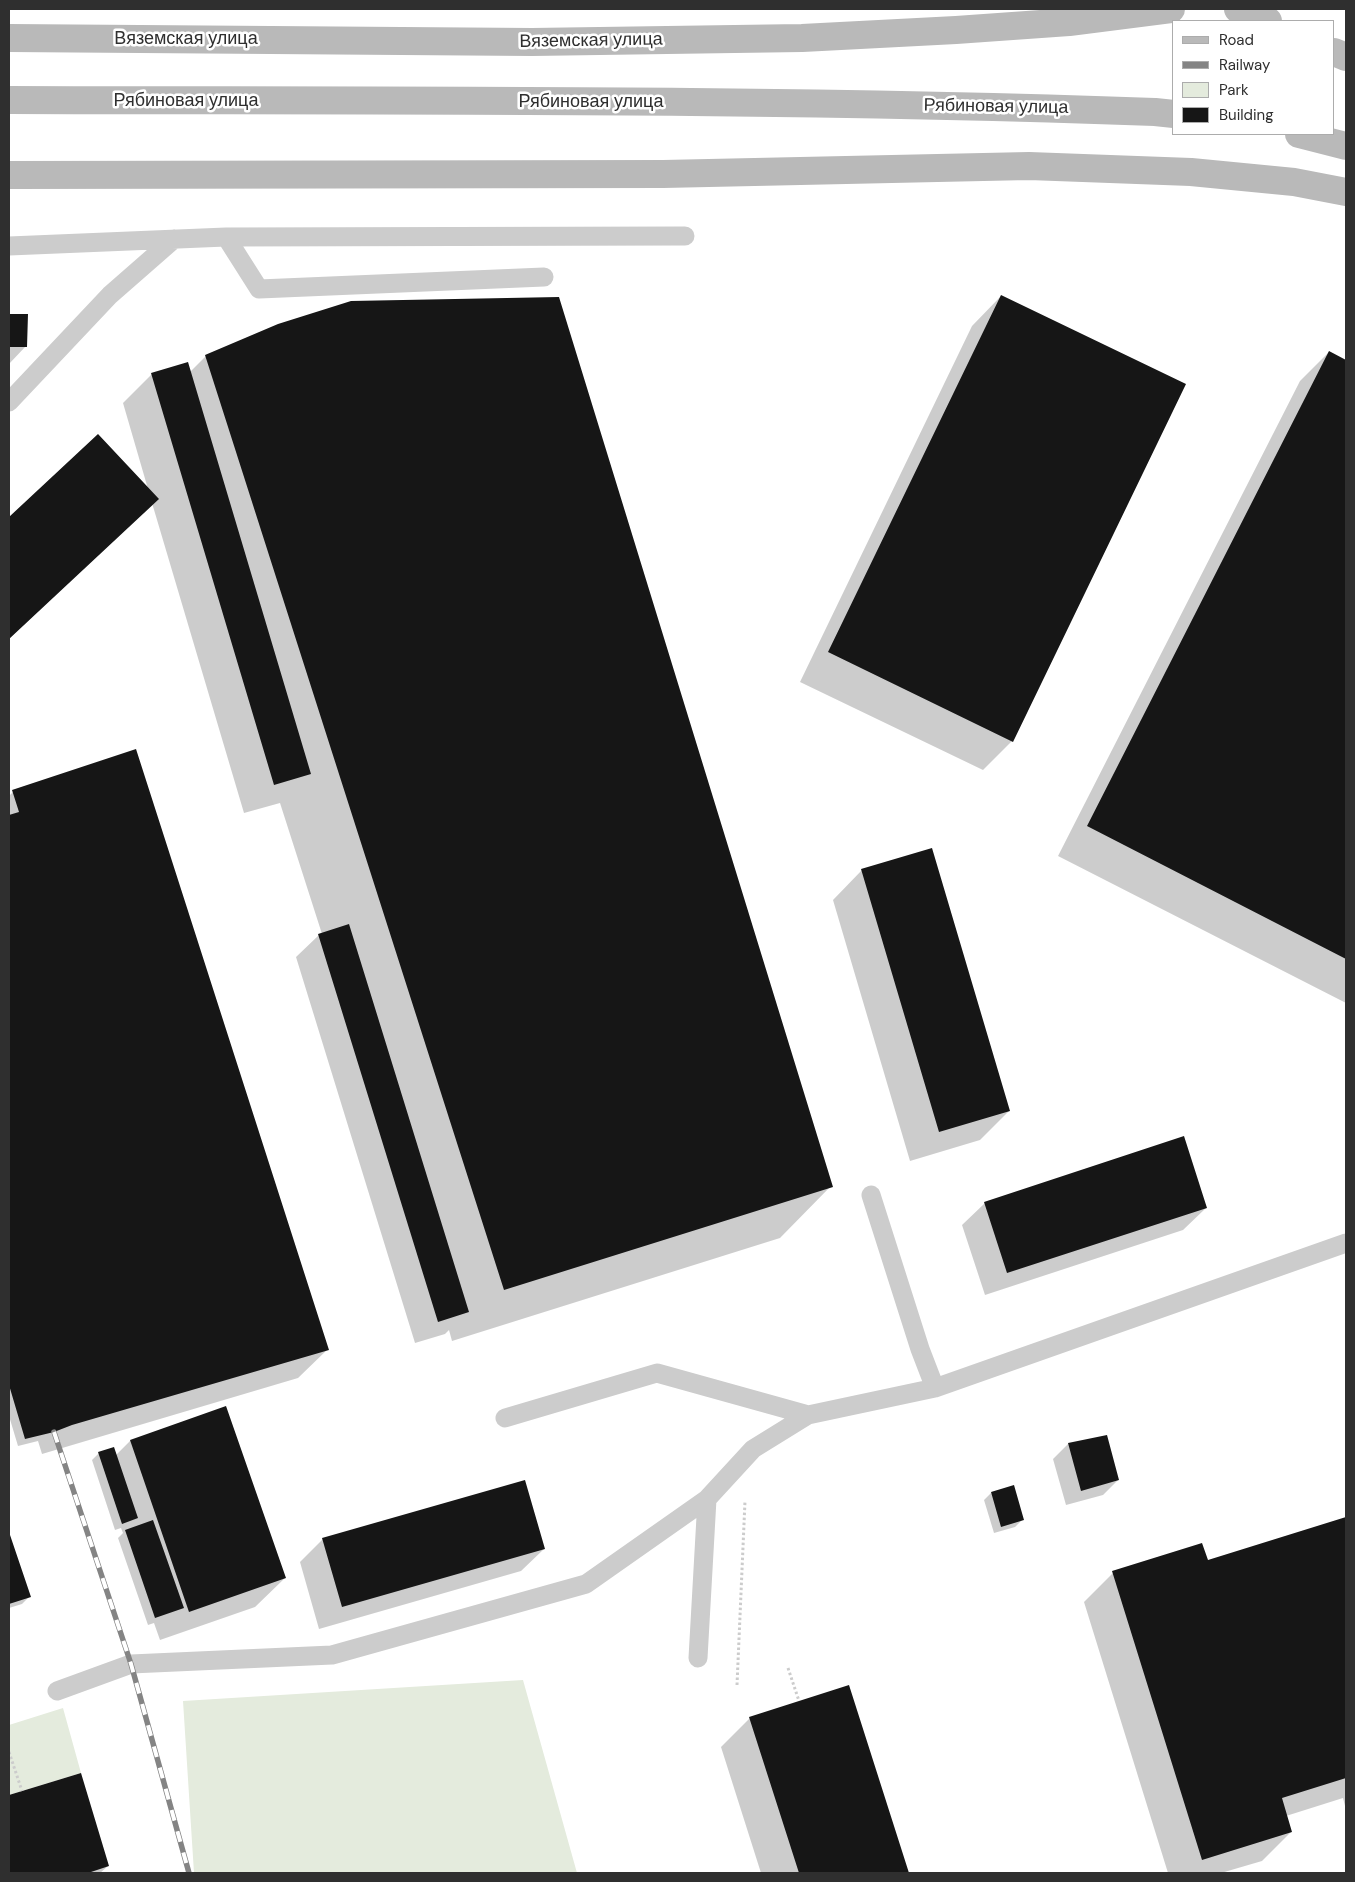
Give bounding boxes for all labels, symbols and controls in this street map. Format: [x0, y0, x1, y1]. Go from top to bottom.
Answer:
legend [1172, 20, 1335, 135]
street label: Вяземская улица [114, 28, 258, 50]
street label: Вяземская улица [519, 29, 663, 53]
text: Road [1219, 30, 1254, 50]
text: Railway [1219, 55, 1270, 75]
text: Park [1219, 80, 1249, 100]
street label: Рябиновая улица [114, 90, 258, 112]
street label: Рябиновая улица [519, 91, 663, 113]
street label: Рябиновая улица [923, 95, 1069, 119]
text: Building [1219, 105, 1274, 125]

